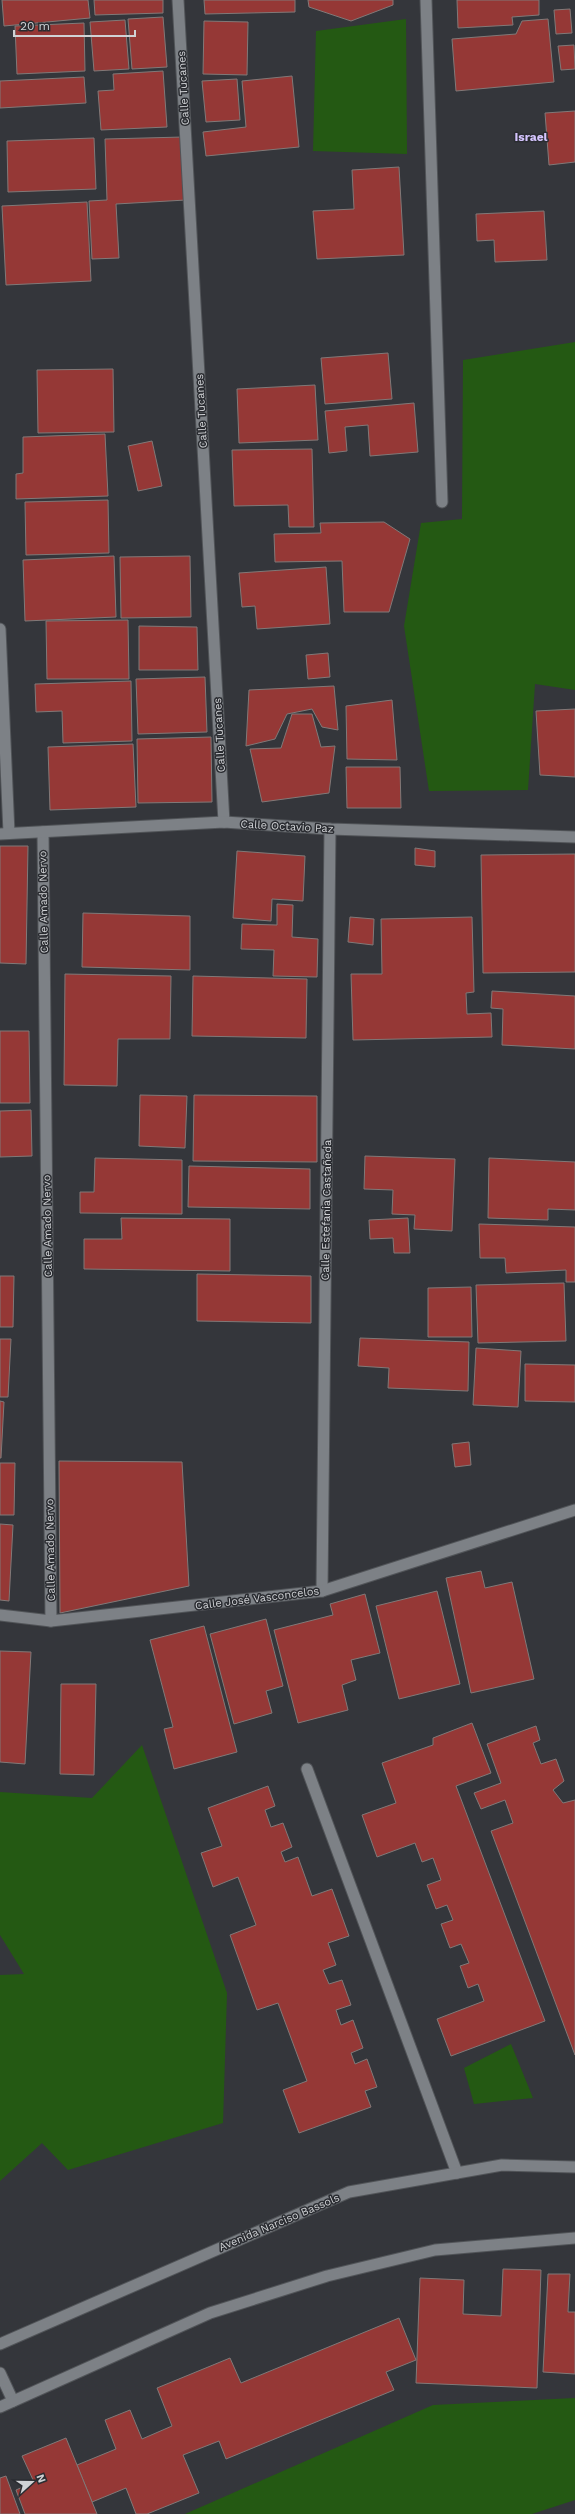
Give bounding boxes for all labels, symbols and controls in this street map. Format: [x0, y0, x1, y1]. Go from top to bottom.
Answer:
scale bar [14, 12, 135, 38]
text: 20 m [20, 19, 50, 33]
street label: Calle Tucanes [175, 50, 192, 125]
district label: Israel [514, 130, 548, 144]
street label: Calle Tucanes [193, 373, 210, 448]
street label: Calle Tucanes [211, 697, 228, 772]
street label: Calle Octavio Paz [240, 818, 334, 835]
street label: Calle Amado Nervo [36, 851, 51, 953]
street label: Calle Estefania Castañeda [319, 1140, 334, 1280]
street label: Calle Amado Nervo [40, 1175, 55, 1277]
street label: Calle Amado Nervo [43, 1499, 58, 1601]
street label: Calle José Vasconcelos [194, 1584, 320, 1613]
street label: Avenida Narciso Bassols [217, 2191, 342, 2254]
north arrow [12, 2462, 52, 2502]
text: N [33, 2472, 48, 2485]

